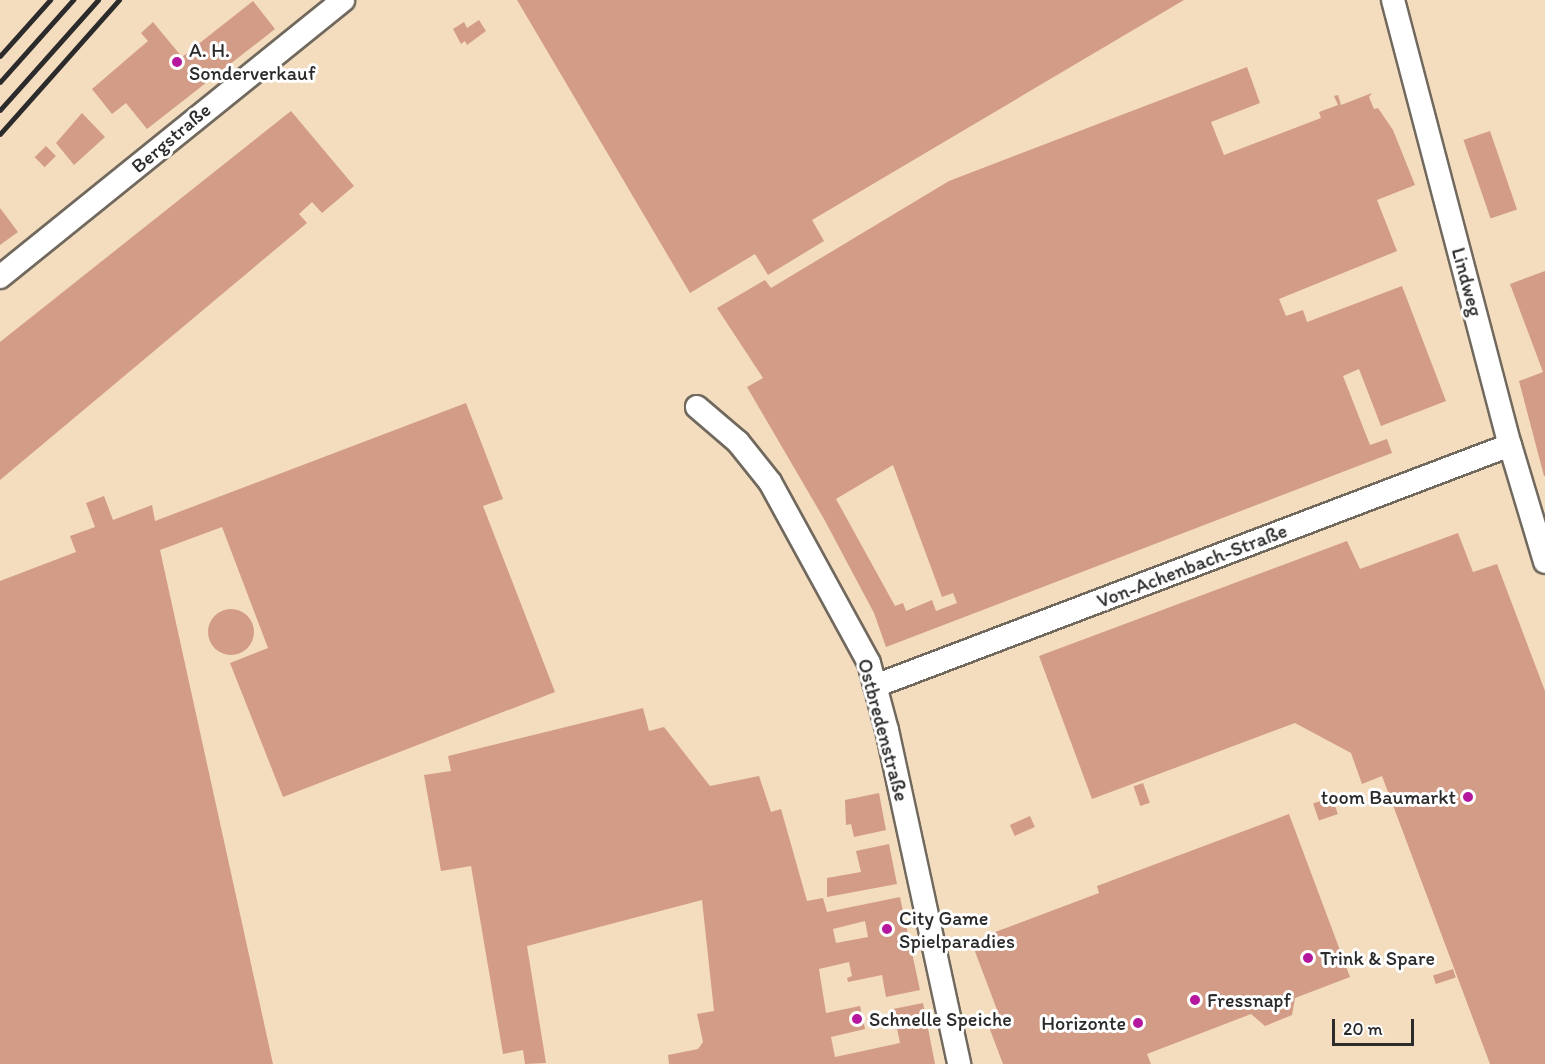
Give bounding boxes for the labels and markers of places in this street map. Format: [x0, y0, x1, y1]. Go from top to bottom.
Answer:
place label: A. H. Sonderverkauf [189, 39, 316, 86]
marker: A. H. Sonderverkauf [170, 55, 184, 69]
place label: toom Baumarkt [1321, 785, 1456, 809]
marker: toom Baumarkt [1461, 790, 1475, 804]
place label: City Game Spielparadies [899, 906, 1015, 953]
marker: City Game Spielparadies [880, 922, 894, 936]
place label: Trink & Spare [1320, 946, 1435, 970]
marker: Trink & Spare [1301, 951, 1315, 965]
place label: Fressnapf [1207, 988, 1291, 1012]
marker: Fressnapf [1188, 993, 1202, 1007]
place label: Schnelle Speiche [869, 1007, 1012, 1031]
place label: Horizonte [1041, 1011, 1126, 1035]
marker: Schnelle Speiche [850, 1012, 864, 1026]
marker: Horizonte [1131, 1016, 1145, 1030]

